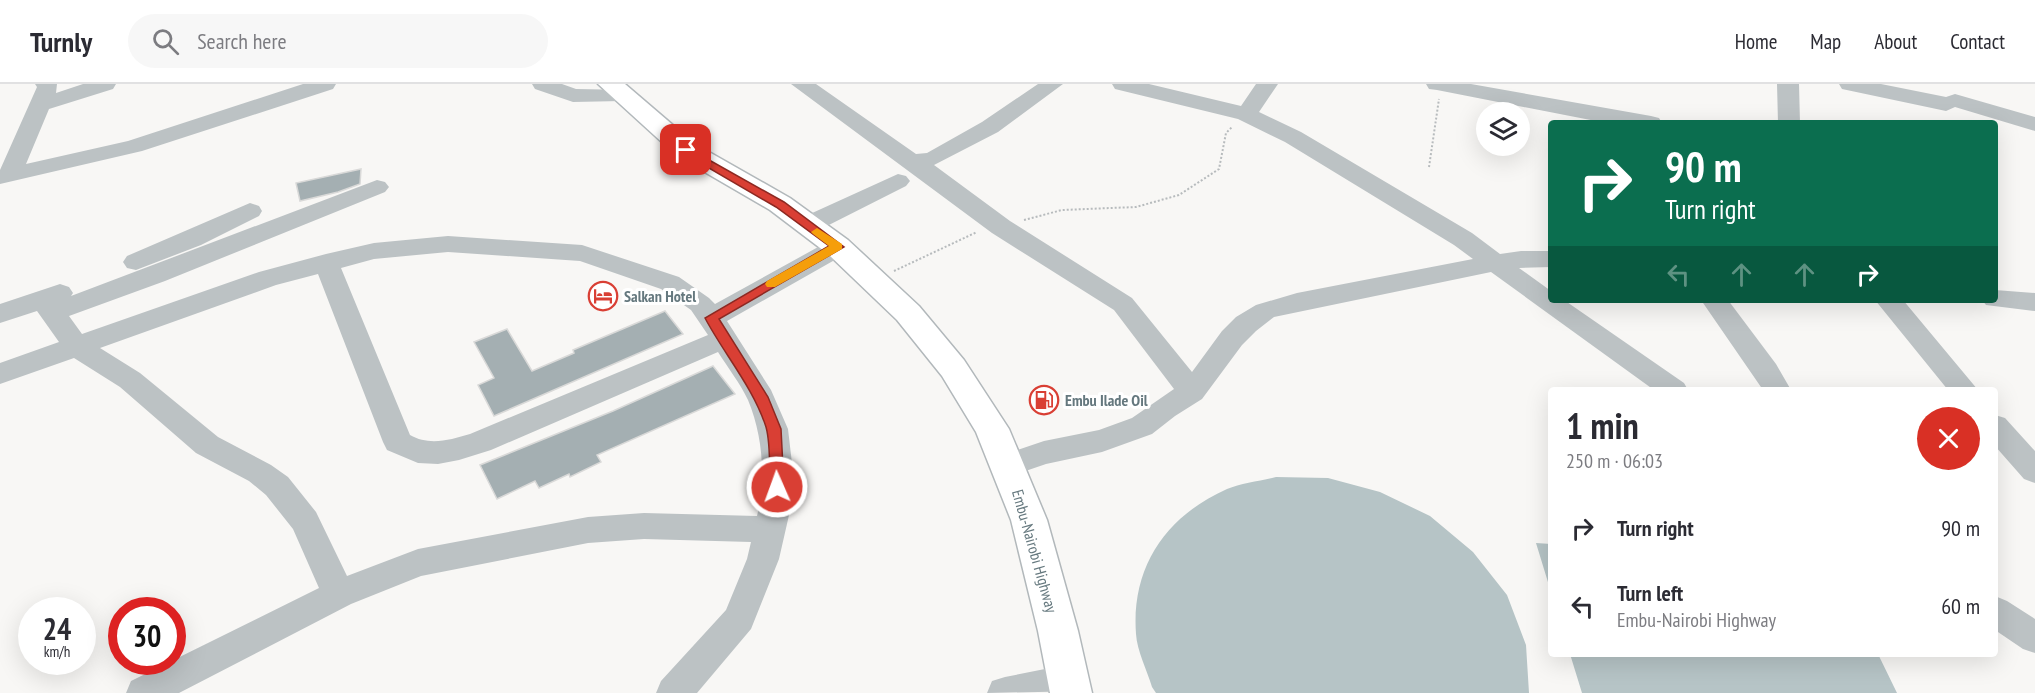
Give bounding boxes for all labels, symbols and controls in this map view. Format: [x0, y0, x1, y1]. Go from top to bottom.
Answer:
search box [128, 14, 548, 68]
text: Turnly [30, 23, 92, 60]
icon: search [149, 25, 182, 58]
text: Search here [197, 27, 287, 55]
text: Home [1735, 28, 1777, 55]
text: Map [1810, 28, 1841, 55]
text: About [1874, 28, 1917, 55]
text: Contact [1950, 28, 2005, 55]
map controls [1476, 102, 1530, 156]
button: layers [1476, 102, 1530, 156]
pin [660, 124, 711, 175]
icon: arrive [669, 133, 702, 166]
text: 90 m [1665, 139, 1742, 194]
icon: right [1566, 144, 1644, 222]
text: Turn right [1665, 192, 1756, 226]
icon: left [1662, 258, 1695, 291]
icon: ahead [1725, 258, 1758, 291]
icon: ahead [1788, 258, 1821, 291]
icon: right [1851, 258, 1884, 291]
hotel icon: Salkan Hotel [587, 280, 619, 312]
place label: Salkan Hotel [624, 286, 696, 306]
fuel station icon: Embu Ilade Oil [1028, 384, 1060, 416]
place label: Embu Ilade Oil [1065, 390, 1148, 410]
text: 1 min [1566, 402, 1639, 449]
button: close [1917, 407, 1980, 470]
text: 250 m · 06:03 [1566, 448, 1663, 474]
position arrow [745, 455, 809, 519]
street label: Embu-Nairobi Highway [1008, 487, 1062, 615]
icon: right [1566, 512, 1599, 545]
text: Turn right [1617, 514, 1694, 542]
text: 90 m [1941, 514, 1980, 542]
text: Turn left [1617, 579, 1683, 607]
icon: left [1566, 590, 1599, 623]
text: 60 m [1941, 592, 1980, 620]
speed limit sign: 30 [108, 597, 186, 675]
text: Embu-Nairobi Highway [1617, 607, 1776, 633]
text: 24 [43, 609, 71, 648]
text: km/h [44, 642, 70, 661]

